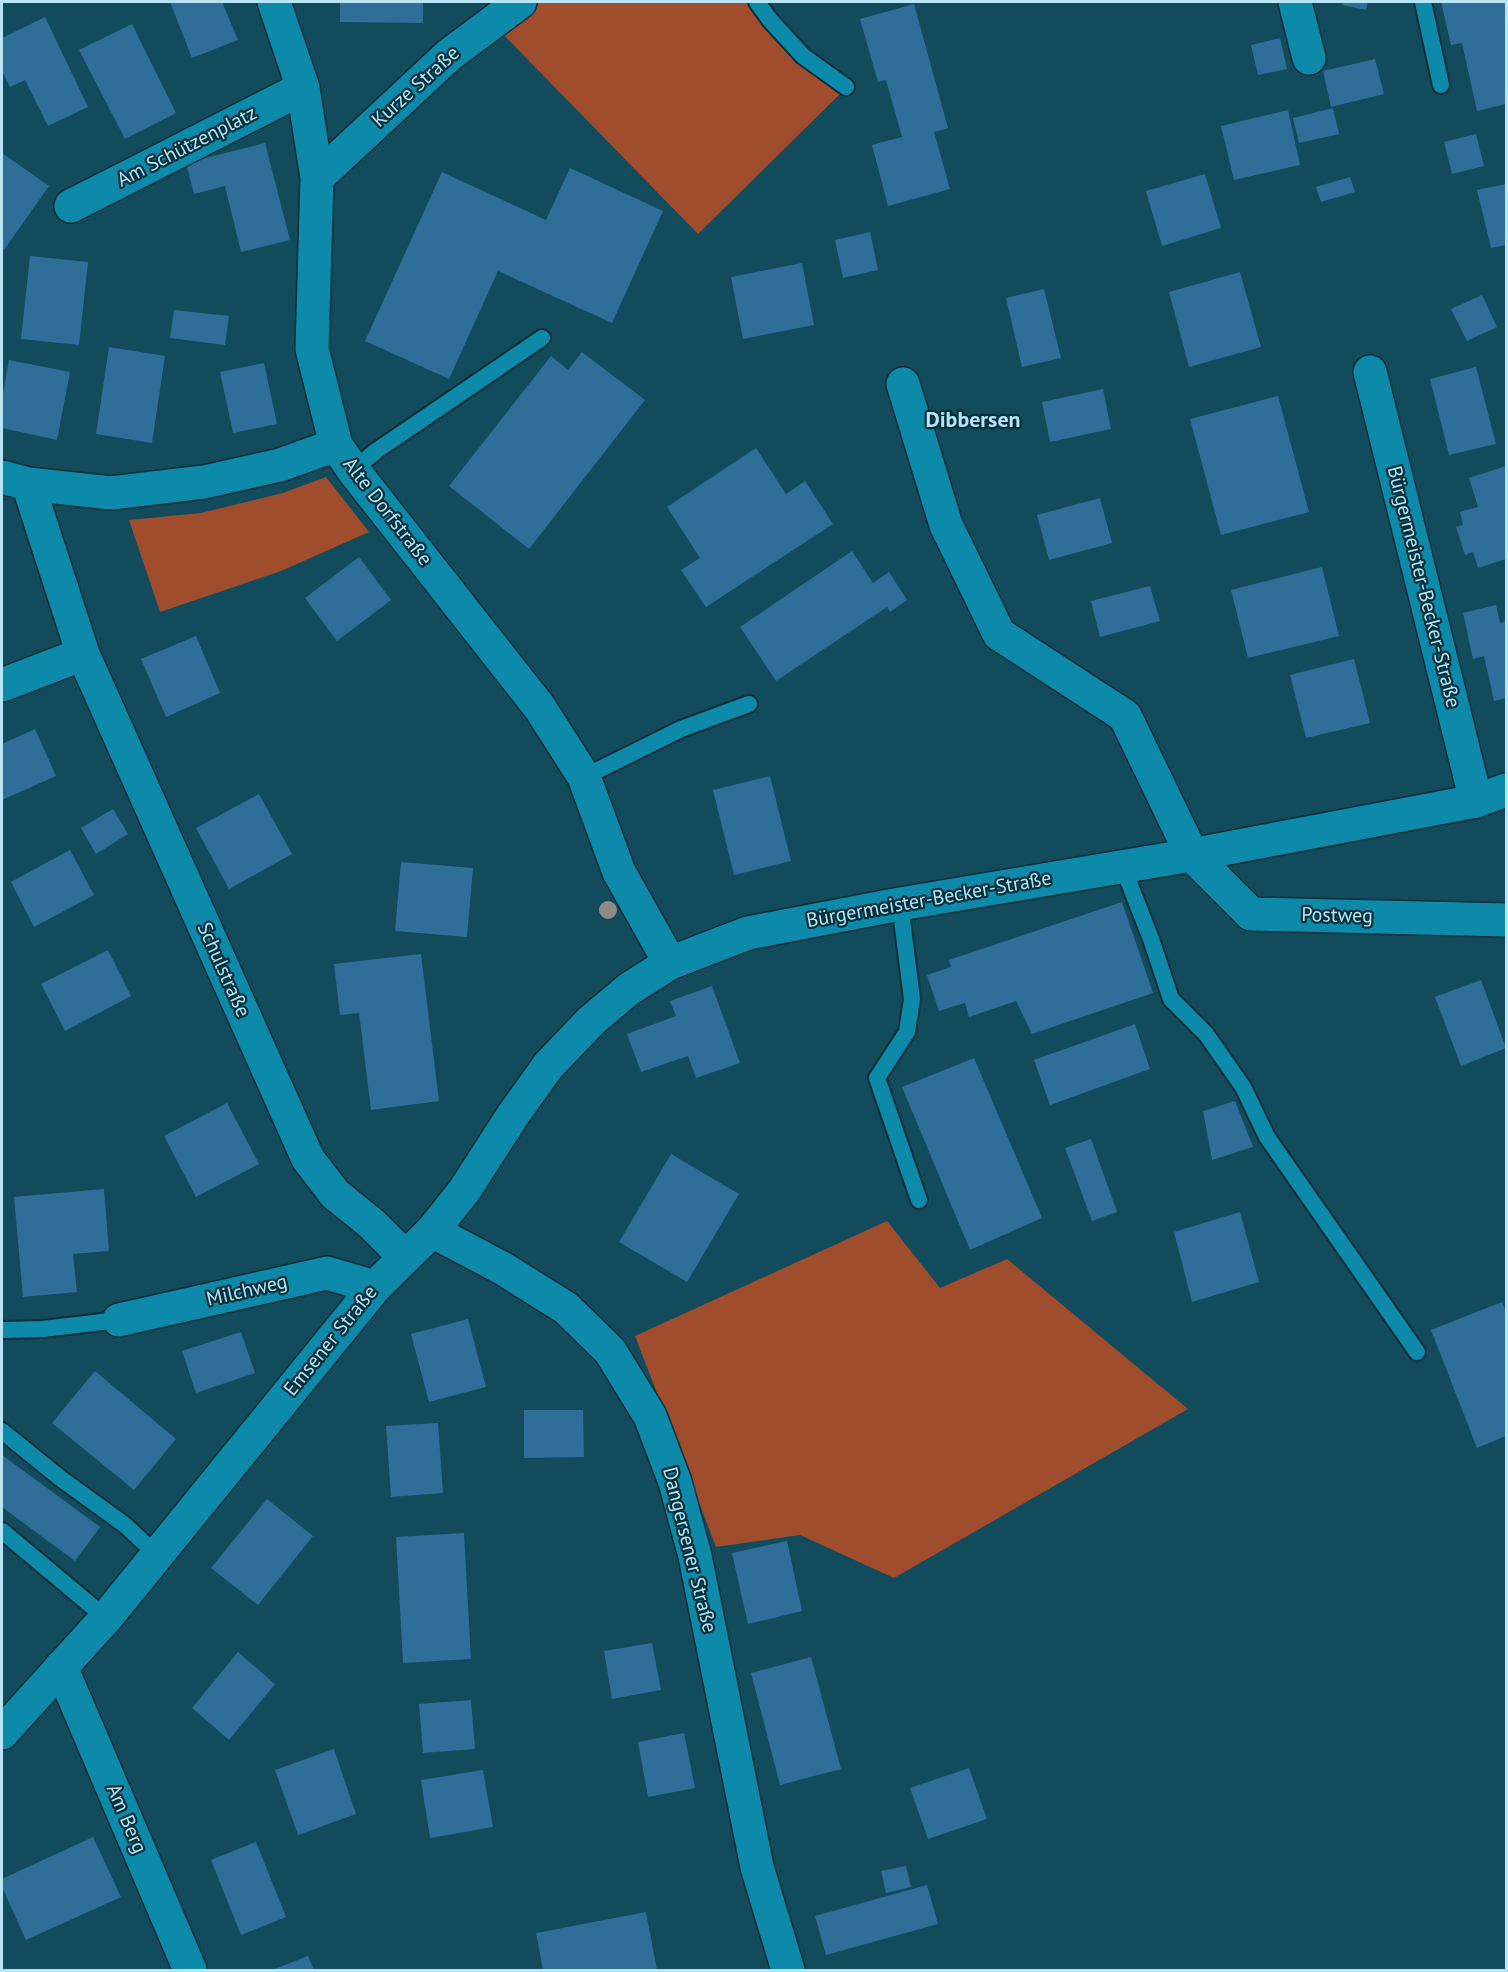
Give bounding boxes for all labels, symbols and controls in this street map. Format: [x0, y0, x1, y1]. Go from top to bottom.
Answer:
street label: Kurze Straße [367, 41, 465, 133]
street label: Am Schützenplatz [113, 101, 261, 193]
district label: Dibbersen [925, 408, 1021, 434]
street label: Alte Dorfstraße [337, 453, 437, 571]
street label: Bürgermeister-Becker-Straße [1381, 464, 1465, 710]
street label: Bürgermeister-Becker-Straße [805, 867, 1053, 933]
street label: Postweg [1301, 903, 1373, 929]
street label: Schulstraße [191, 919, 255, 1021]
street label: Milchweg [204, 1270, 290, 1312]
street label: Emsener Straße [279, 1281, 383, 1401]
street label: Dangersener Straße [657, 1465, 721, 1635]
street label: Am Berg [101, 1781, 151, 1857]

